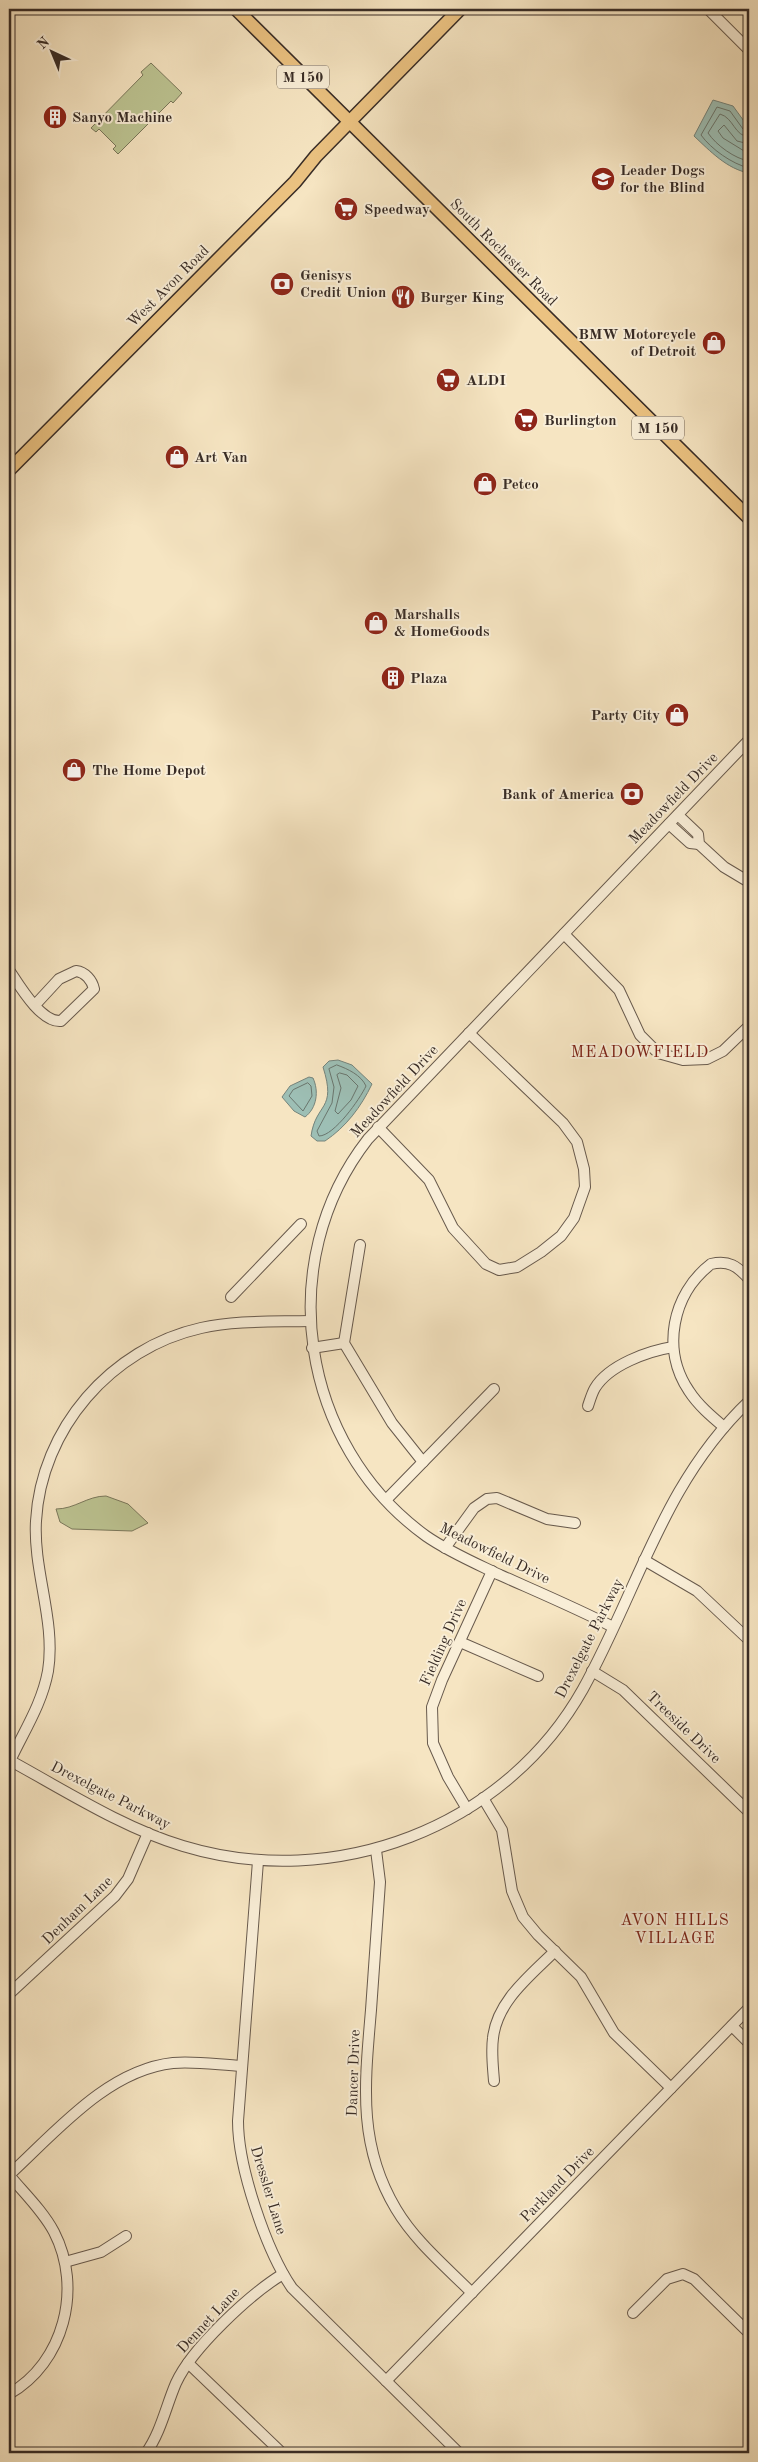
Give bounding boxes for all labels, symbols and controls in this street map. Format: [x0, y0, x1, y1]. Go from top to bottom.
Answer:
north arrow [28, 28, 78, 78]
text: N [35, 34, 53, 52]
road number: M 150 [277, 66, 329, 88]
building icon: Sanyo Machine [42, 104, 68, 130]
place label: Sanyo Machine [72, 111, 172, 126]
place label: Leader Dogs for the Blind [620, 164, 705, 196]
school or university icon: Leader Dogs for the Blind [590, 166, 616, 192]
supermarket icon: Speedway [333, 196, 359, 222]
street label: South Rochester Road [447, 197, 559, 310]
place label: Speedway [364, 203, 430, 218]
street label: West Avon Road [125, 243, 213, 331]
place label: Genisys Credit Union [300, 269, 386, 301]
bank icon: Genisys Credit Union [269, 271, 295, 297]
restaurant icon: Burger King [390, 284, 416, 310]
place label: Burger King [420, 291, 505, 306]
place label: BMW Motorcycle of Detroit [578, 328, 697, 360]
shop icon: BMW Motorcycle of Detroit [701, 330, 727, 356]
supermarket icon: ALDI [435, 367, 461, 393]
place label: ALDI [466, 374, 506, 389]
supermarket icon: Burlington [513, 407, 539, 433]
place label: Burlington [544, 414, 616, 429]
road number: M 150 [632, 416, 684, 439]
shop icon: Art Van [164, 444, 190, 470]
place label: Art Van [194, 451, 248, 466]
shop icon: Petco [472, 471, 498, 497]
place label: Petco [502, 478, 539, 493]
place label: Marshalls & HomeGoods [394, 608, 489, 640]
shop icon: Marshalls & HomeGoods [363, 610, 389, 636]
building icon: Plaza [380, 665, 406, 691]
place label: Plaza [410, 672, 448, 687]
shop icon: Party City [664, 702, 690, 728]
place label: Party City [591, 709, 660, 724]
street label: Meadowfield Drive [627, 750, 721, 848]
shop icon: The Home Depot [61, 757, 87, 783]
place label: The Home Depot [92, 764, 206, 779]
bank icon: Bank of America [619, 781, 645, 807]
place label: Bank of America [502, 788, 614, 803]
street label: Meadowfield Drive [349, 1043, 442, 1141]
district label: MEADOWFIELD [571, 1045, 709, 1061]
street label: Meadowfield Drive [437, 1521, 552, 1588]
street label: Drexelgate Parkway [554, 1576, 627, 1701]
street label: Fielding Drive [419, 1597, 470, 1688]
street label: Treeside Drive [643, 1689, 723, 1767]
street label: Drexelgate Parkway [48, 1760, 173, 1833]
street label: Denham Lane [40, 1874, 116, 1948]
district label: AVON HILLS VILLAGE [620, 1913, 730, 1947]
street label: Dancer Drive [345, 2029, 364, 2117]
street label: Dressler Lane [247, 2144, 288, 2236]
street label: Parkland Drive [518, 2144, 598, 2226]
street label: Dennet Lane [175, 2285, 243, 2357]

